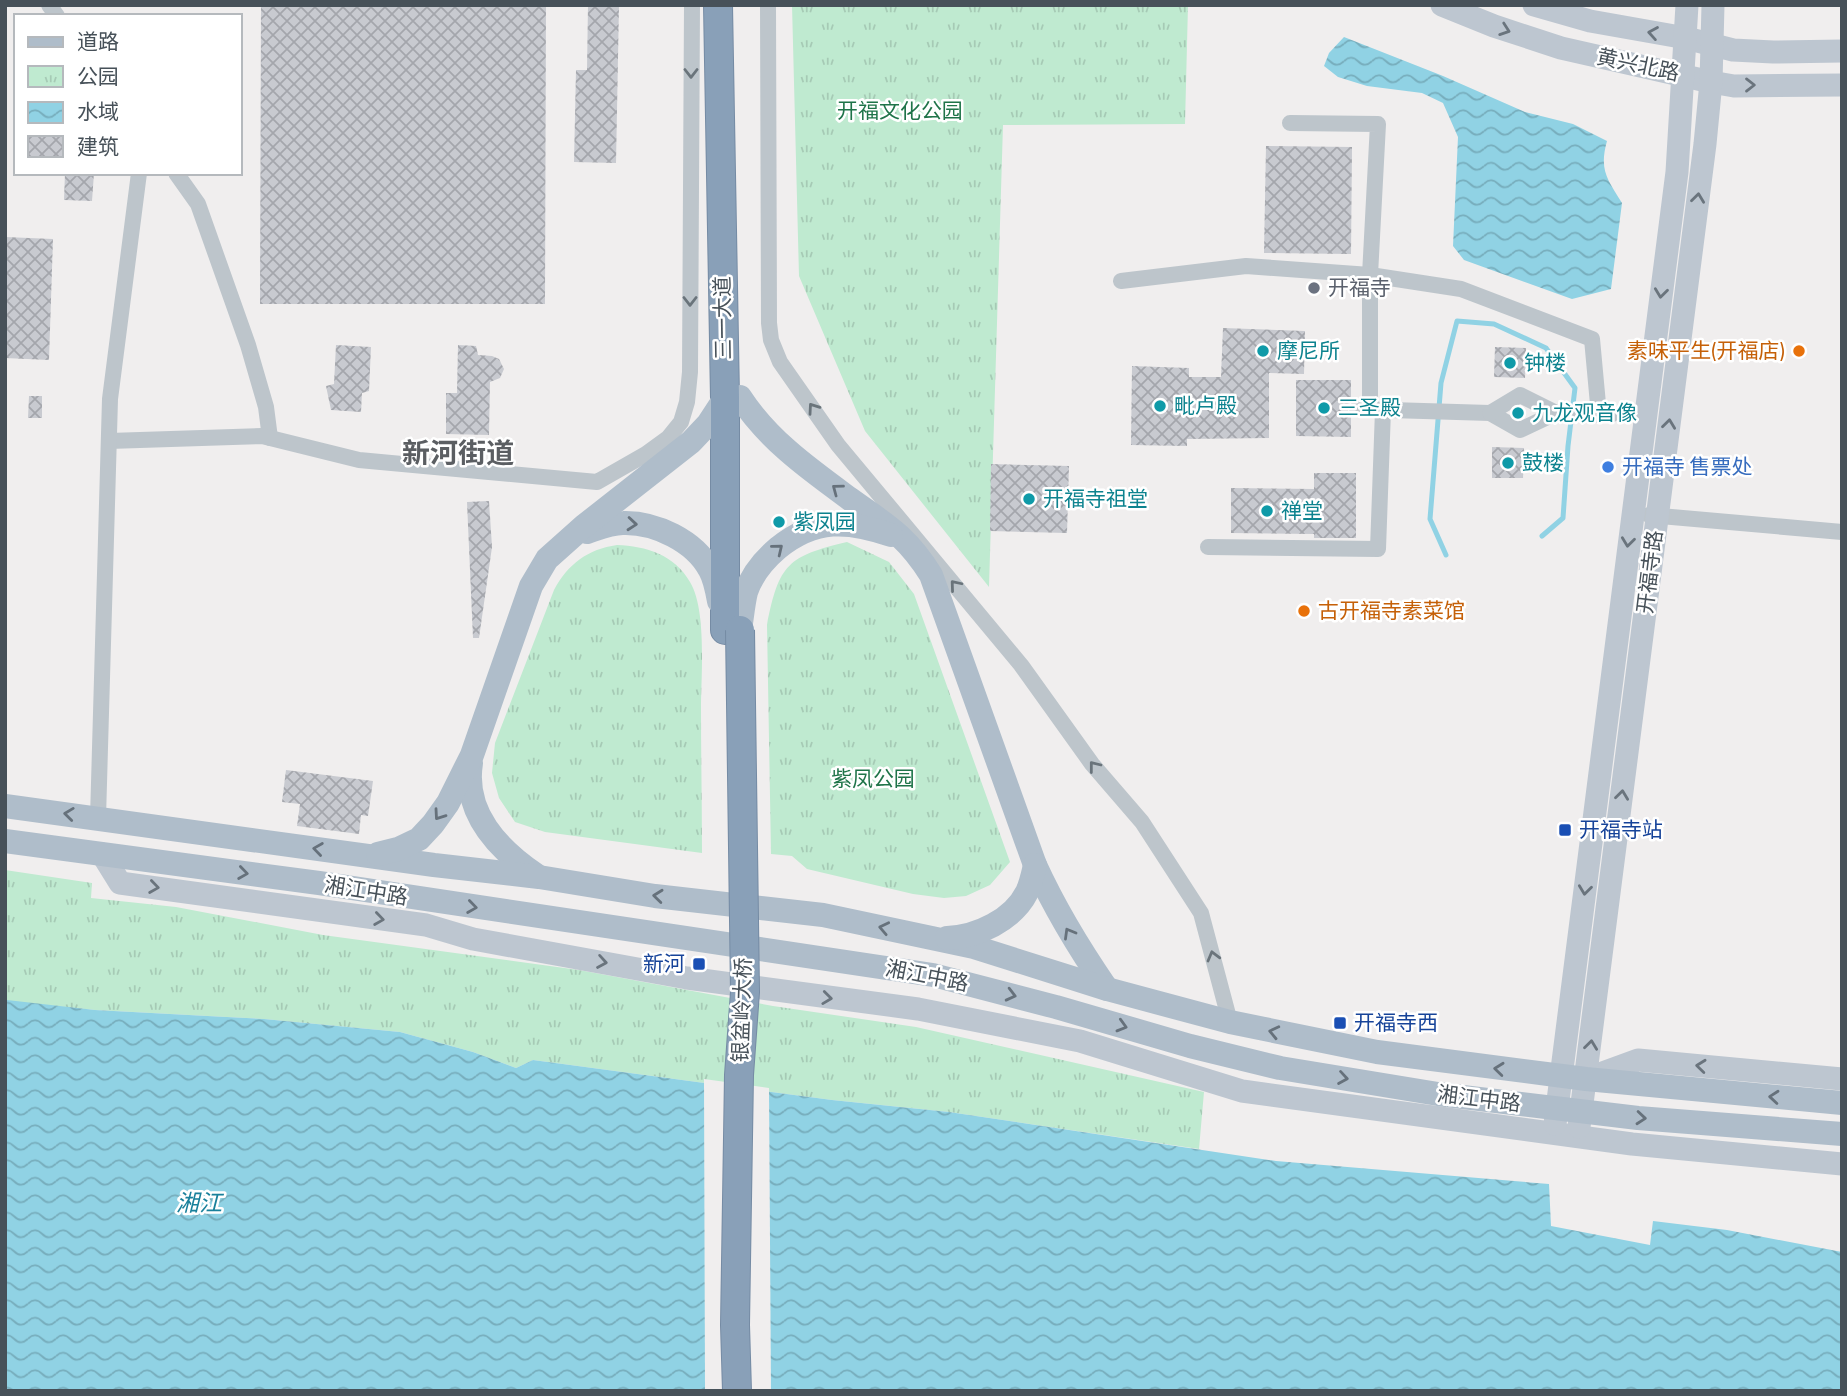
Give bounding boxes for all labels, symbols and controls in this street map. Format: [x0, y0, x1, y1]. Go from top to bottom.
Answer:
legend [14, 14, 242, 175]
one-way arrow [1499, 22, 1511, 36]
text: 道路 [77, 25, 119, 57]
one-way arrow [1647, 26, 1659, 41]
street label: 黄兴北路 [1594, 40, 1683, 88]
text: 公园 [77, 60, 119, 92]
one-way arrow [683, 69, 699, 79]
one-way arrow [1746, 77, 1756, 93]
park label: 开福文化公园 [837, 94, 963, 126]
text: 水域 [77, 95, 119, 127]
text: 建筑 [77, 130, 119, 162]
one-way arrow [1690, 192, 1705, 204]
place label: 开福寺 [1328, 271, 1391, 303]
street label: 三一大道 [705, 276, 739, 360]
marker: 开福寺 [1306, 280, 1322, 296]
one-way arrow [1654, 287, 1669, 298]
one-way arrow [682, 296, 698, 307]
place label: 摩尼所 [1277, 334, 1340, 366]
place label: 素味平生(开福店) [1627, 334, 1785, 366]
marker: 摩尼所 [1255, 343, 1271, 359]
marker: 素味平生(开福店) [1791, 343, 1807, 359]
place label: 钟楼 [1524, 346, 1566, 378]
marker: 钟楼 [1502, 355, 1518, 371]
place label: 毗卢殿 [1174, 389, 1237, 421]
place label: 三圣殿 [1338, 391, 1401, 423]
place label: 九龙观音像 [1532, 396, 1637, 428]
marker: 毗卢殿 [1152, 398, 1168, 414]
marker: 三圣殿 [1316, 400, 1332, 416]
one-way arrow [809, 403, 821, 416]
marker: 九龙观音像 [1510, 405, 1526, 421]
one-way arrow [1661, 418, 1676, 430]
district label: 新河街道 [402, 431, 514, 474]
place label: 鼓楼 [1522, 446, 1564, 478]
place label: 开福寺 售票处 [1622, 450, 1753, 482]
marker: 鼓楼 [1500, 455, 1516, 471]
marker: 开福寺 售票处 [1600, 459, 1616, 475]
place label: 开福寺祖堂 [1043, 482, 1148, 514]
one-way arrow [832, 485, 844, 497]
marker: 开福寺祖堂 [1021, 491, 1037, 507]
place label: 禅堂 [1281, 494, 1323, 526]
marker: 禅堂 [1259, 503, 1275, 519]
place label: 紫凤园 [793, 505, 856, 537]
marker: 紫凤园 [771, 514, 787, 530]
one-way arrow [627, 516, 638, 531]
street label: 开福寺路 [1628, 528, 1670, 616]
one-way arrow [1621, 537, 1636, 548]
one-way arrow [769, 545, 782, 557]
one-way arrow [951, 581, 963, 594]
place label: 古开福寺素菜馆 [1318, 594, 1465, 626]
marker: 古开福寺素菜馆 [1296, 603, 1312, 619]
one-way arrow [1089, 761, 1102, 773]
park label: 紫凤公园 [831, 762, 915, 794]
one-way arrow [1614, 789, 1629, 801]
one-way arrow [63, 806, 74, 821]
one-way arrow [435, 807, 448, 820]
place label: 开福寺站 [1579, 813, 1663, 845]
marker: 开福寺站 [1557, 822, 1573, 838]
one-way arrow [312, 841, 324, 856]
one-way arrow [237, 865, 249, 880]
street label: 湘江中路 [322, 868, 410, 912]
one-way arrow [148, 880, 160, 895]
one-way arrow [1578, 884, 1593, 896]
one-way arrow [653, 888, 664, 903]
one-way arrow [466, 899, 478, 914]
one-way arrow [373, 911, 385, 926]
one-way arrow [878, 921, 890, 936]
one-way arrow [1064, 927, 1077, 940]
place label: 新河 [643, 947, 685, 979]
street label: 湘江中路 [883, 951, 971, 999]
one-way arrow [1206, 951, 1221, 963]
one-way arrow [596, 954, 608, 969]
marker: 新河 [691, 956, 707, 972]
street label: 银盆岭大桥 [723, 957, 759, 1063]
one-way arrow [1005, 987, 1017, 1001]
one-way arrow [821, 990, 833, 1005]
place label: 开福寺西 [1354, 1006, 1438, 1038]
marker: 开福寺西 [1332, 1015, 1348, 1031]
one-way arrow [1116, 1017, 1128, 1032]
one-way arrow [1268, 1026, 1280, 1041]
one-way arrow [1583, 1040, 1598, 1051]
one-way arrow [1695, 1059, 1706, 1074]
one-way arrow [1493, 1061, 1505, 1076]
one-way arrow [1337, 1070, 1349, 1085]
street label: 湘江中路 [1435, 1077, 1523, 1119]
one-way arrow [1768, 1090, 1779, 1105]
one-way arrow [1636, 1110, 1647, 1125]
water label: 湘江 [176, 1185, 225, 1220]

